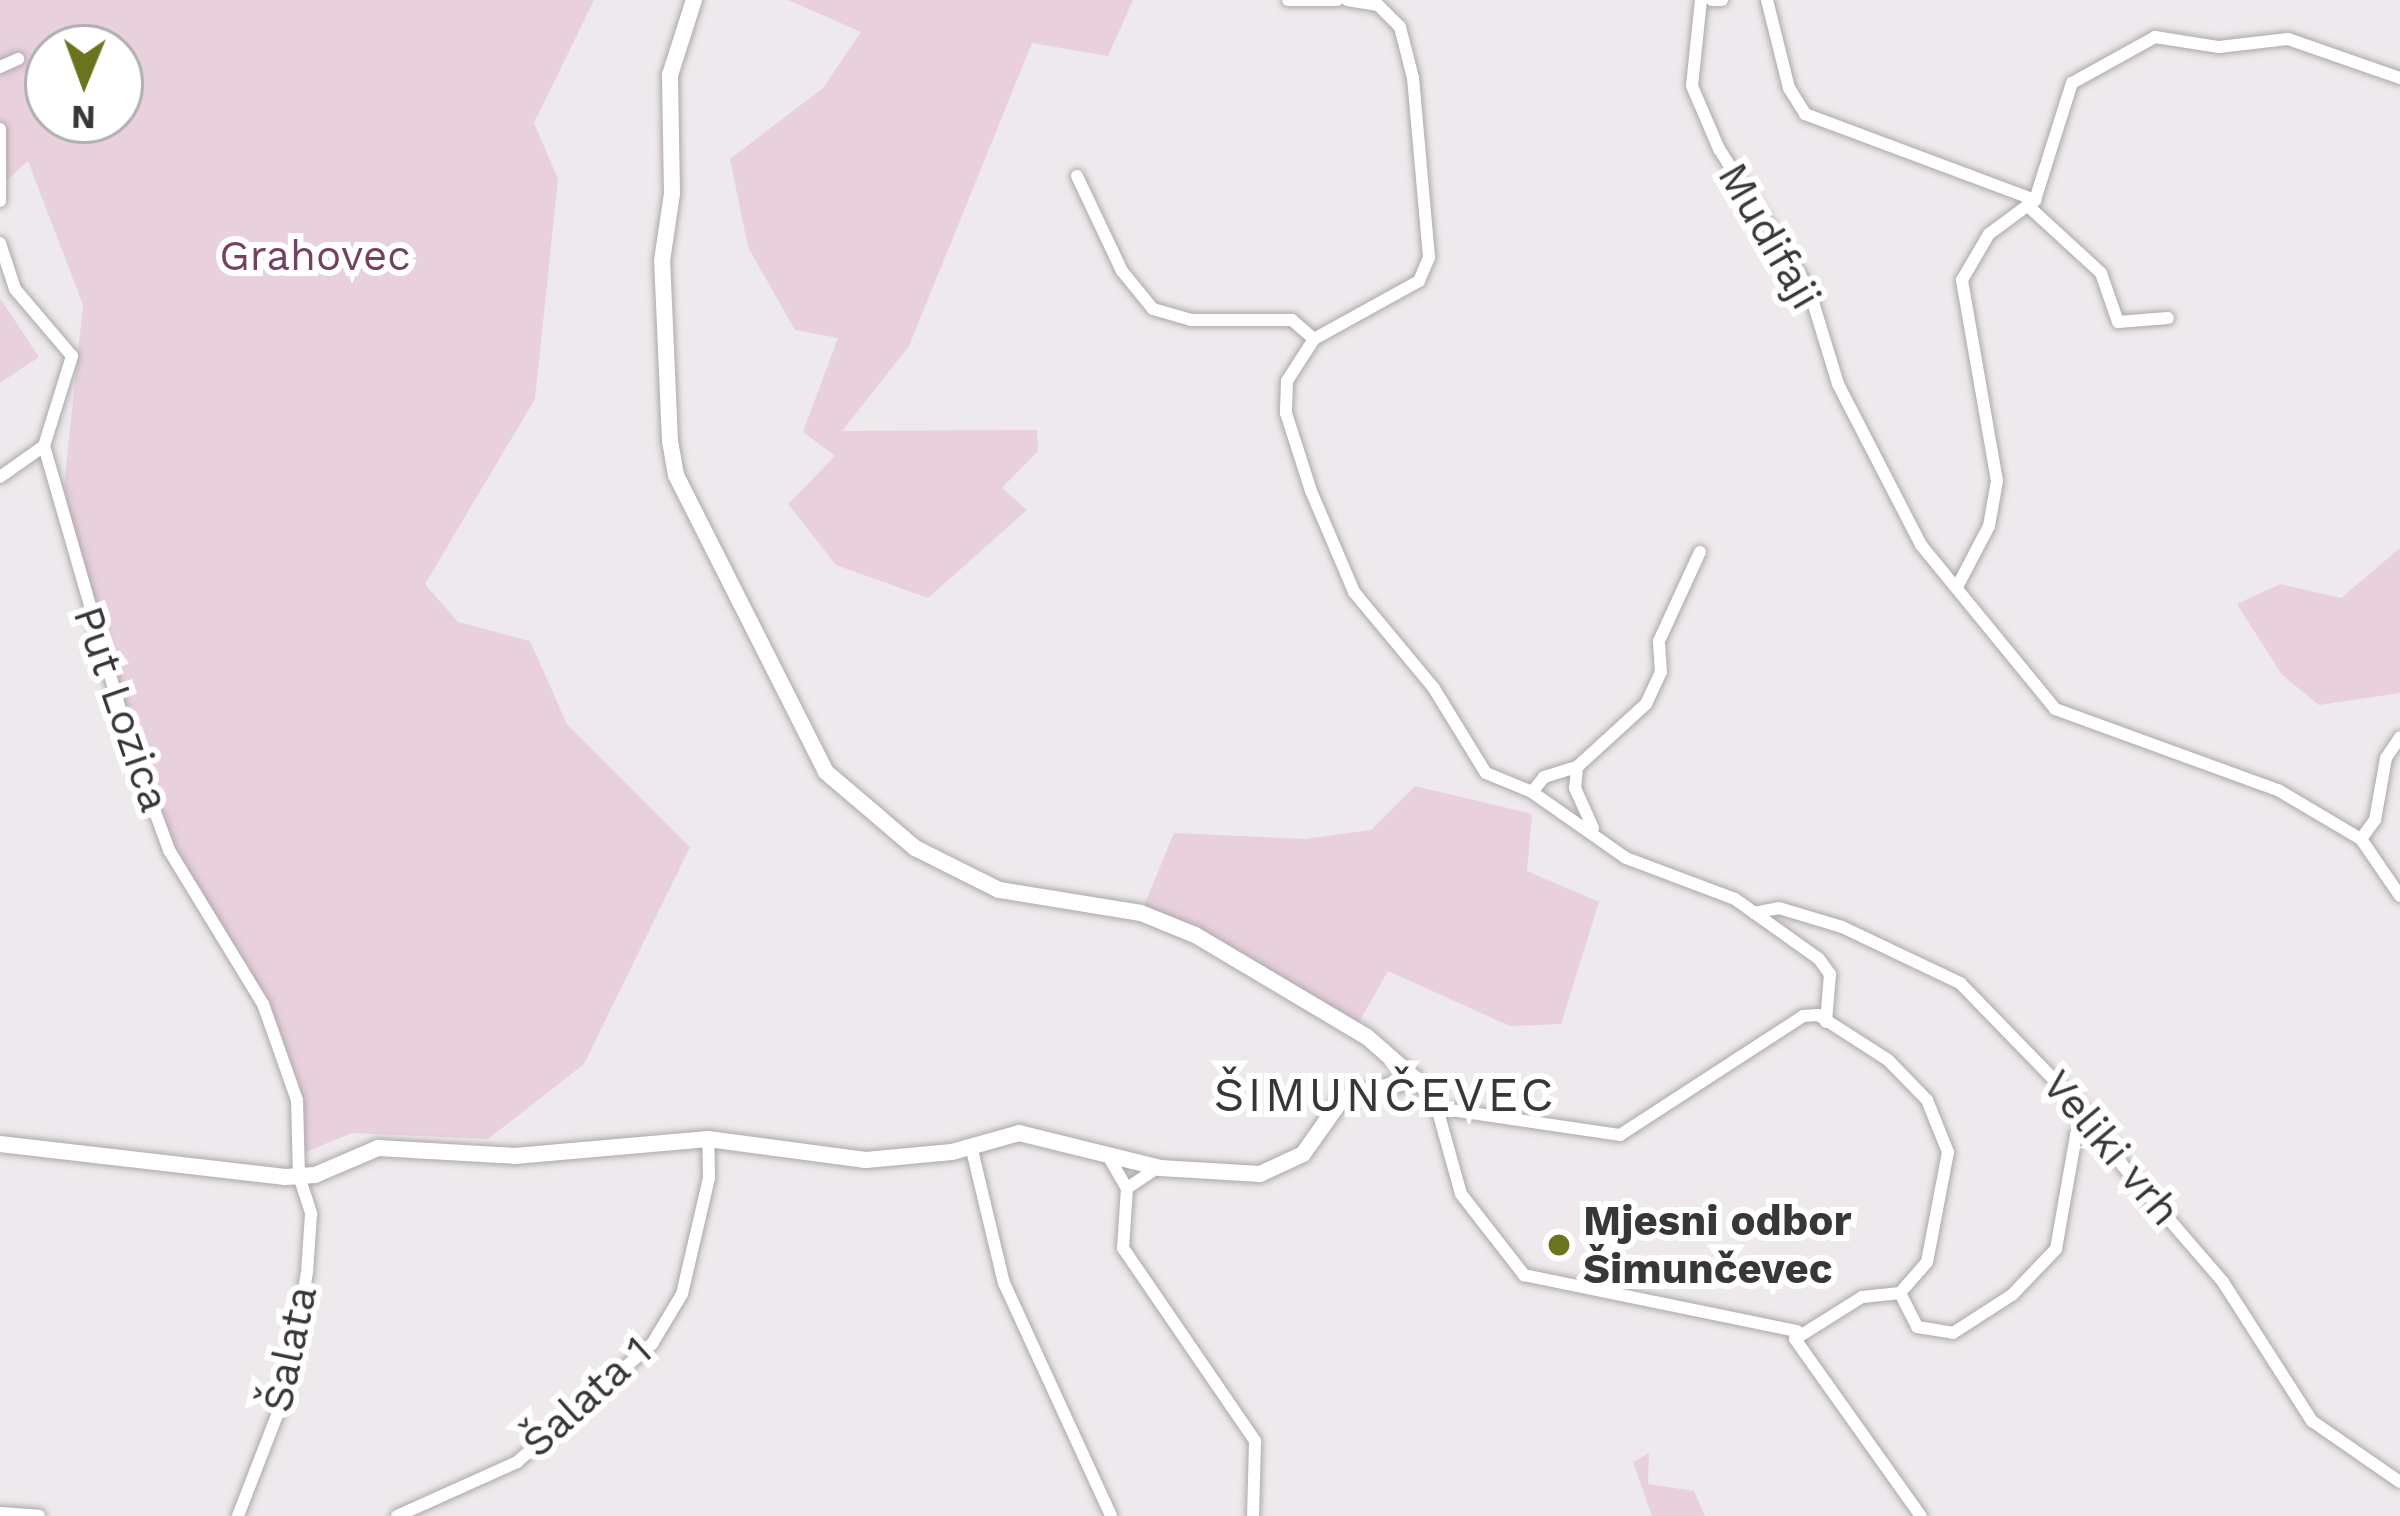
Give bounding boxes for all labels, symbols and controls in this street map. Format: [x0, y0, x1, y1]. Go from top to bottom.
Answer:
north arrow [24, 24, 144, 144]
text: N [71, 98, 96, 137]
street label: Mudifaji [1707, 154, 1831, 318]
park label: Grahovec [219, 231, 411, 281]
street label: Put Lozica [62, 600, 180, 818]
street label: Veliki vrh [2031, 1060, 2191, 1236]
district label: ŠIMUNČEVEC [1214, 1066, 1556, 1124]
place label: Mjesni odbor Šimunčevec [1583, 1196, 1851, 1294]
marker: Mjesni odbor Šimunčevec [1546, 1232, 1572, 1258]
street label: Šalata [252, 1281, 328, 1417]
street label: Šalata 1 [511, 1325, 663, 1469]

